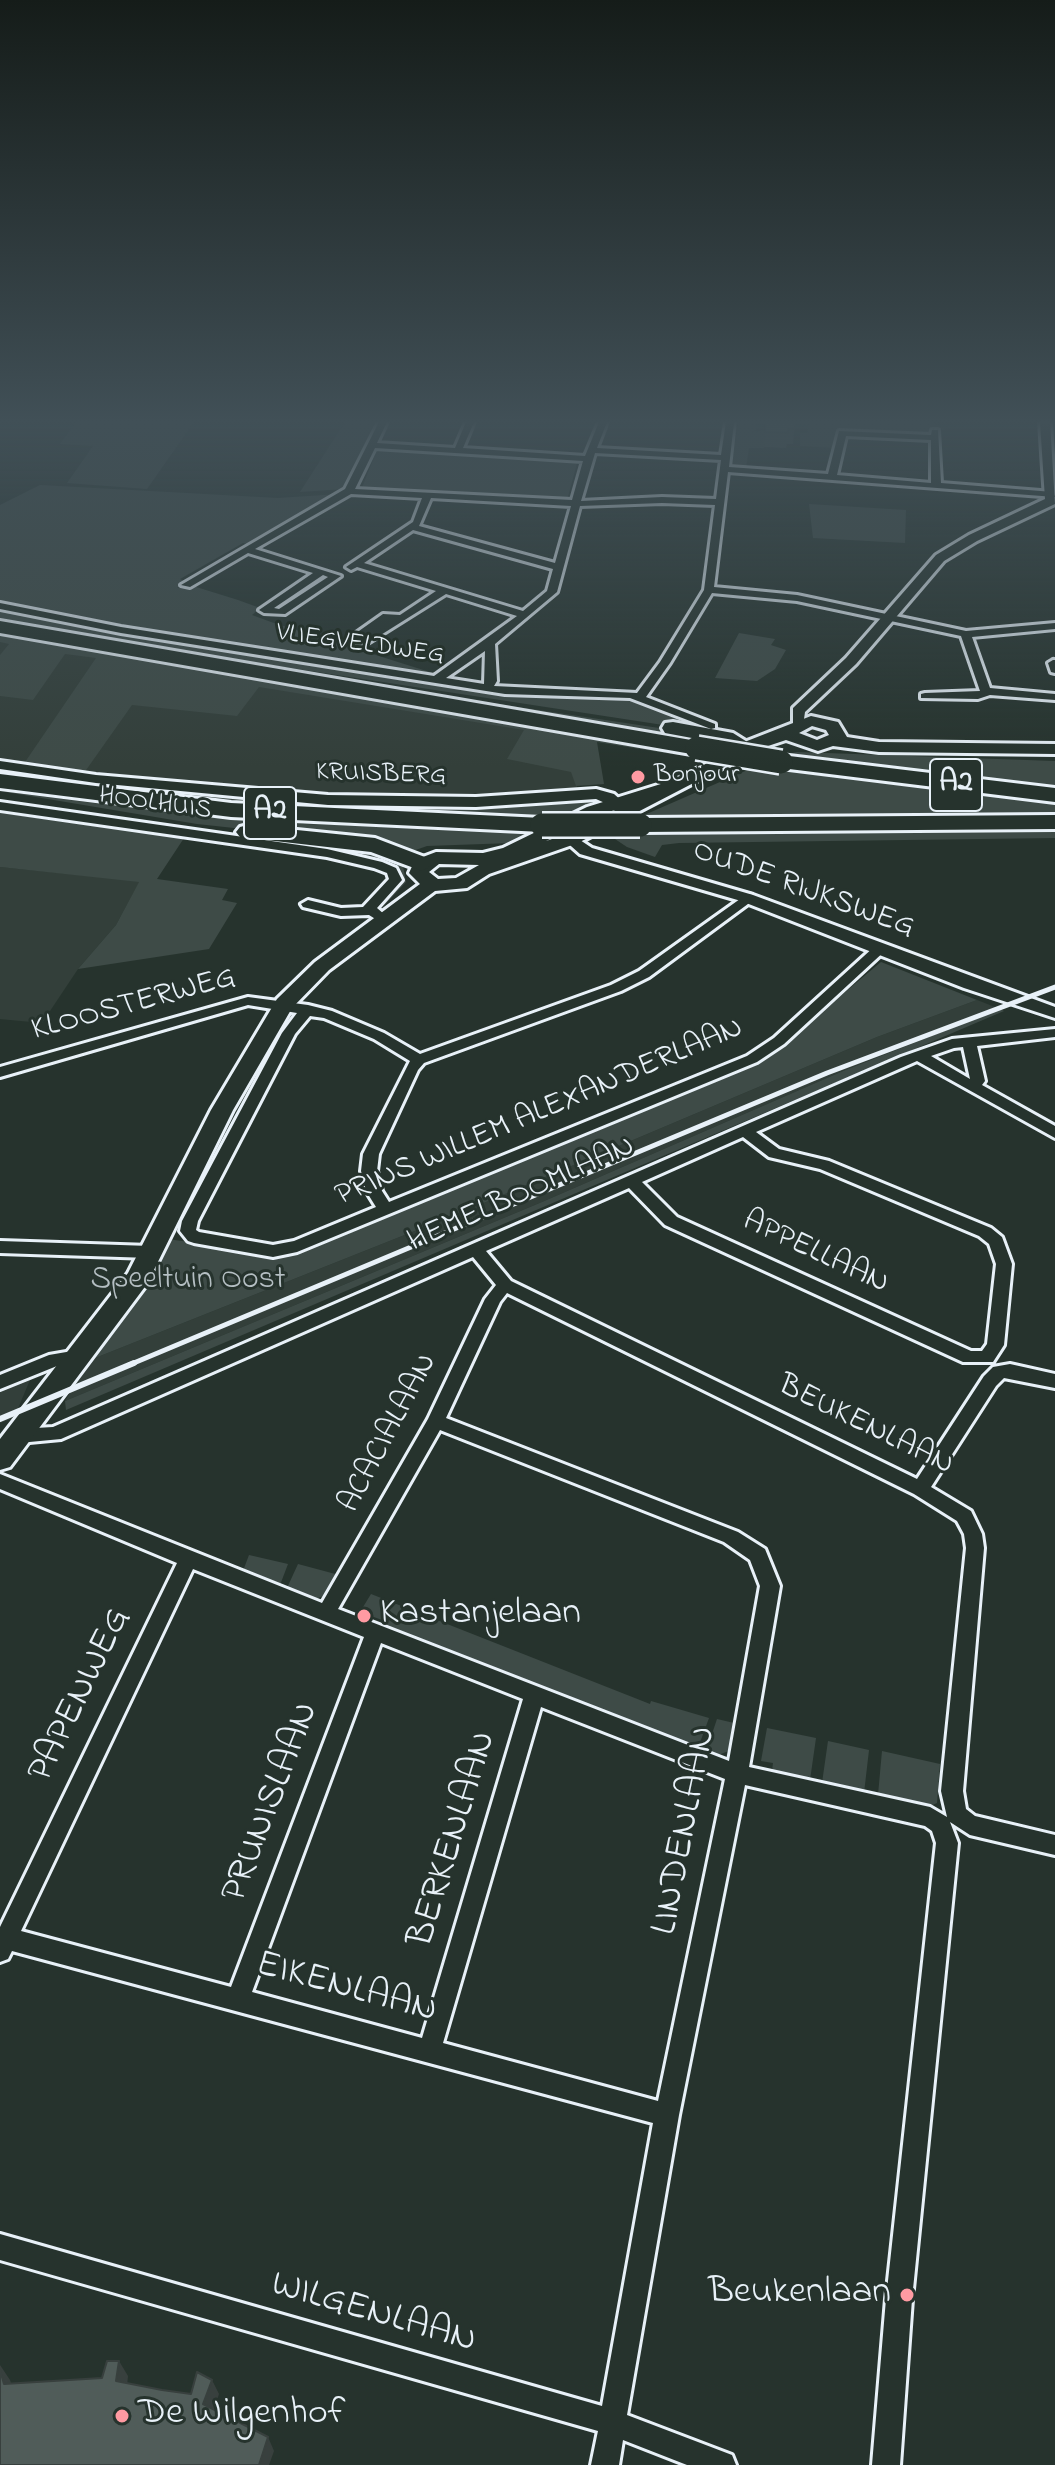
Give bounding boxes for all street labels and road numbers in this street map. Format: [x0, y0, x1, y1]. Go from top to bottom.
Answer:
street label: VLIEGVELDWEG [274, 619, 446, 673]
street label: KRUISBERG [315, 758, 447, 794]
road number: A2 [930, 759, 982, 811]
street label: HOOLHUIS [97, 782, 213, 828]
road number: A2 [244, 787, 296, 839]
street label: OUDE RIJKSWEG [687, 833, 919, 949]
street label: KLOOSTERWEG [28, 960, 240, 1052]
street label: PRINS WILLEM ALEXANDERLAAN [330, 1011, 750, 1217]
street label: HEMELBOOMLAAN [403, 1129, 641, 1263]
street label: APPELLAAN [736, 1203, 894, 1305]
street label: ACACIALAAN [332, 1348, 448, 1520]
street label: BEUKENLAAN [771, 1368, 959, 1486]
street label: PAPENWEG [20, 1602, 144, 1790]
street label: PRUNISLAAN [214, 1697, 332, 1909]
street label: LINDENLAAN [644, 1723, 730, 1939]
street label: BERKENLAAN [401, 1727, 509, 1953]
street label: EIKENLAAN [250, 1944, 442, 2036]
street label: WILGENLAAN [265, 2264, 481, 2366]

